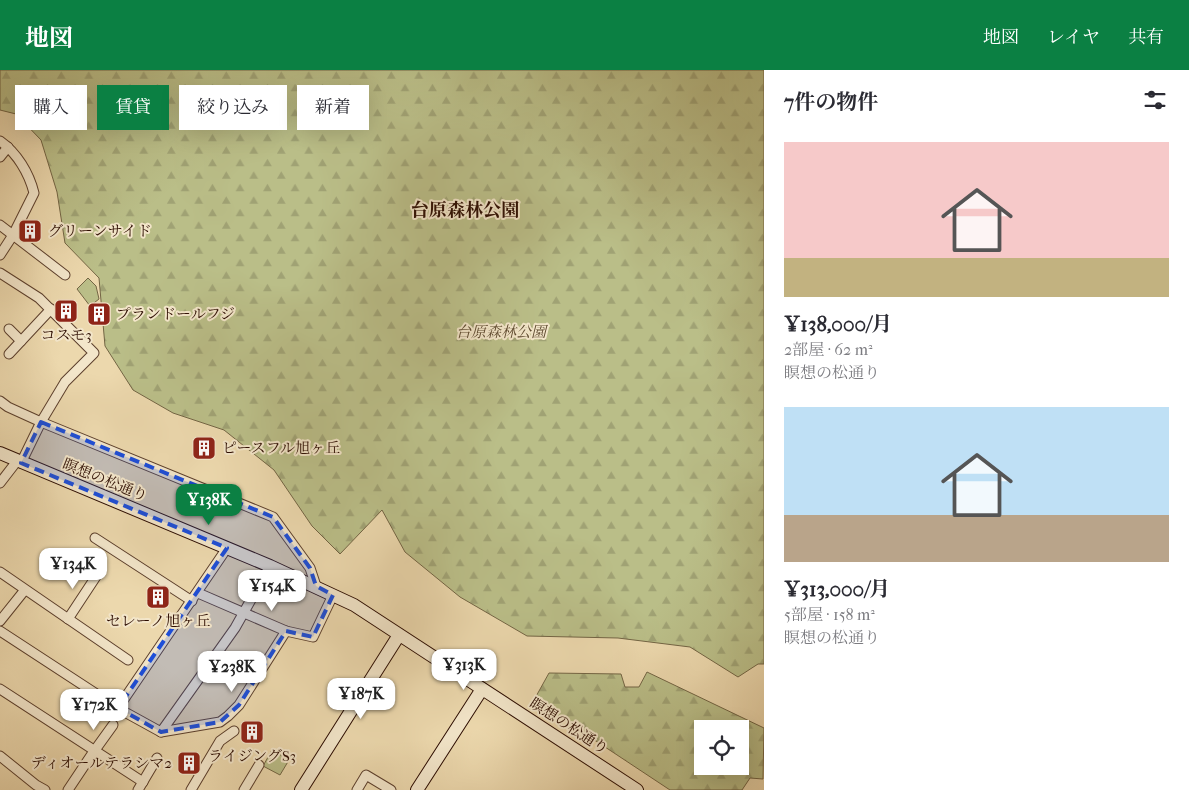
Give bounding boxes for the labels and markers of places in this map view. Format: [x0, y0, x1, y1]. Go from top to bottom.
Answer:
building icon: グリーンサイド [17, 218, 43, 244]
place label: グリーンサイド [48, 222, 152, 240]
building icon: コスモ3 [53, 298, 79, 324]
building icon: プランドールフジ [86, 301, 112, 327]
place label: プランドールフジ [116, 305, 235, 323]
place label: コスモ3 [40, 326, 92, 344]
building icon: ピースフル旭ヶ丘 [191, 435, 217, 461]
place label: ピースフル旭ヶ丘 [222, 439, 340, 457]
pin: ¥138K [174, 484, 244, 526]
pin: ¥134K [38, 548, 108, 590]
pin: ¥154K [237, 570, 307, 612]
building icon: セレーノ旭ヶ丘 [145, 584, 171, 610]
place label: セレーノ旭ヶ丘 [106, 612, 210, 630]
pin: ¥313K [429, 648, 499, 691]
pin: ¥238K [197, 650, 267, 693]
pin: ¥187K [326, 678, 396, 720]
pin: ¥172K [59, 688, 129, 731]
building icon: ライジングS3 [239, 719, 265, 745]
place label: ライジングS3 [208, 747, 296, 765]
building icon: ディオールテラシマ2 [176, 750, 202, 776]
place label: ディオールテラシマ2 [31, 754, 172, 772]

